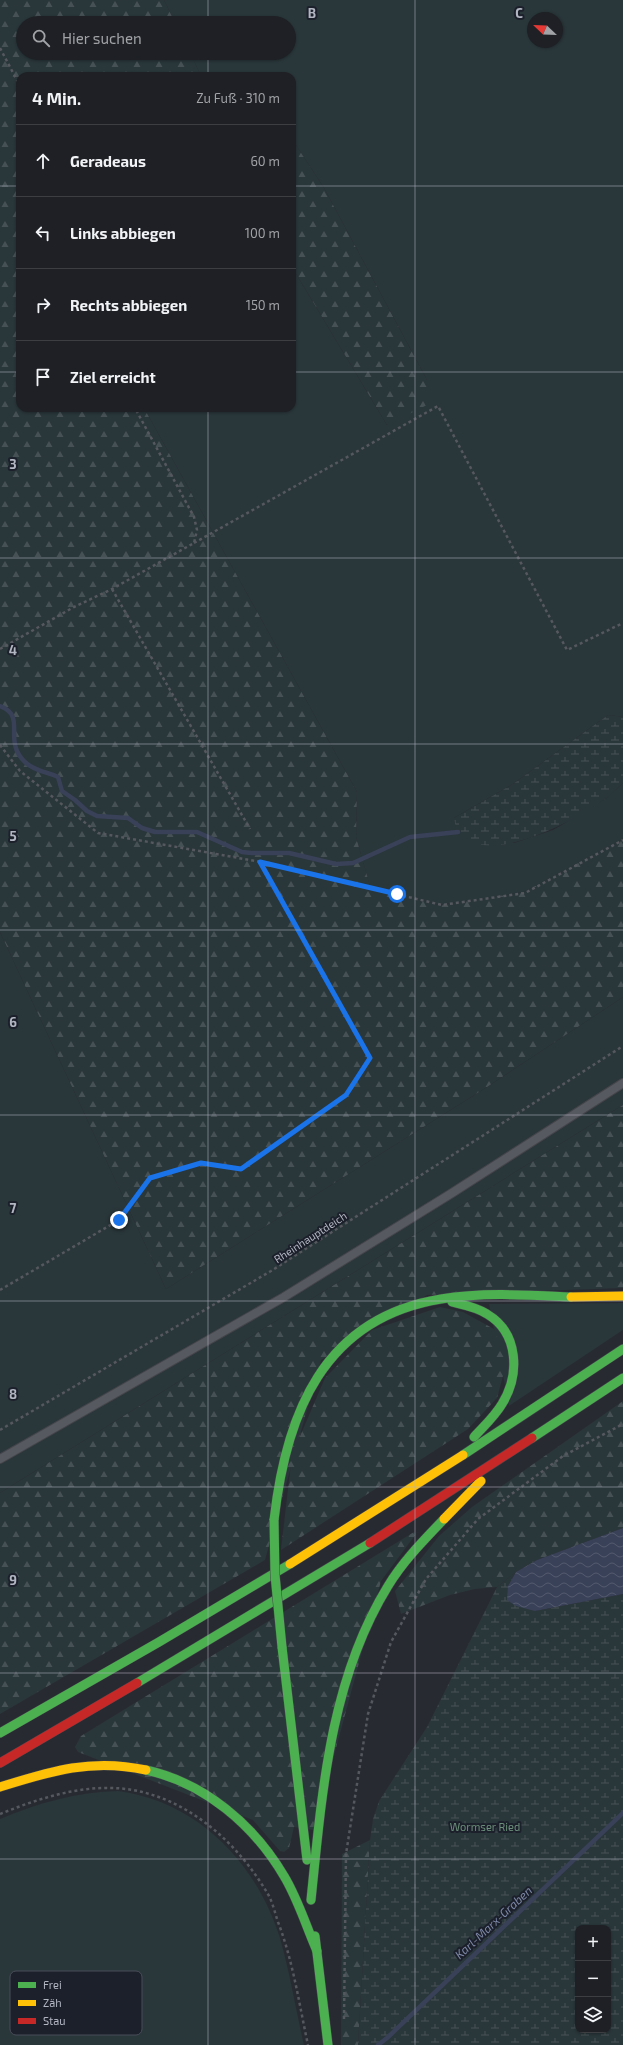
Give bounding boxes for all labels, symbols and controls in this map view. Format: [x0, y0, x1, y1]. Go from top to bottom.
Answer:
text: B [308, 5, 316, 21]
text: C [515, 5, 523, 21]
north arrow [527, 12, 563, 48]
search box [16, 16, 296, 60]
icon: search [30, 27, 52, 49]
text: Hier suchen [62, 29, 142, 47]
text: 4 Min. [32, 88, 81, 108]
text: Zu Fuß · 310 m [196, 90, 280, 106]
icon: ahead [32, 150, 54, 172]
text: Geradeaus [70, 152, 146, 170]
text: 60 m [250, 153, 280, 169]
icon: left [32, 222, 54, 244]
text: Links abbiegen [70, 224, 176, 242]
text: 100 m [245, 225, 280, 241]
icon: right [32, 294, 54, 316]
text: Rechts abbiegen [70, 296, 187, 314]
text: 150 m [246, 297, 280, 313]
icon: arrive [32, 366, 54, 388]
text: Ziel erreicht [70, 368, 156, 386]
text: 3 [9, 456, 17, 472]
text: 4 [9, 642, 17, 658]
text: 5 [9, 828, 17, 844]
route start [388, 885, 406, 903]
text: 6 [9, 1014, 17, 1030]
text: 7 [10, 1200, 17, 1216]
street label: Rheinhauptdeich [271, 1209, 349, 1265]
route end [110, 1211, 128, 1229]
text: 8 [9, 1386, 17, 1402]
text: 9 [9, 1572, 17, 1588]
park label: Wormser Ried [450, 1820, 520, 1833]
water label: Karl-Marx-Graben [452, 1883, 534, 1961]
map controls [575, 1925, 611, 2033]
button: + [575, 1925, 611, 1961]
button: − [575, 1961, 611, 1997]
legend [10, 1971, 142, 2035]
text: Frei [43, 1978, 62, 1991]
text: Zäh [43, 1996, 62, 2009]
button: layers [575, 1997, 611, 2033]
text: Stau [43, 2014, 66, 2027]

